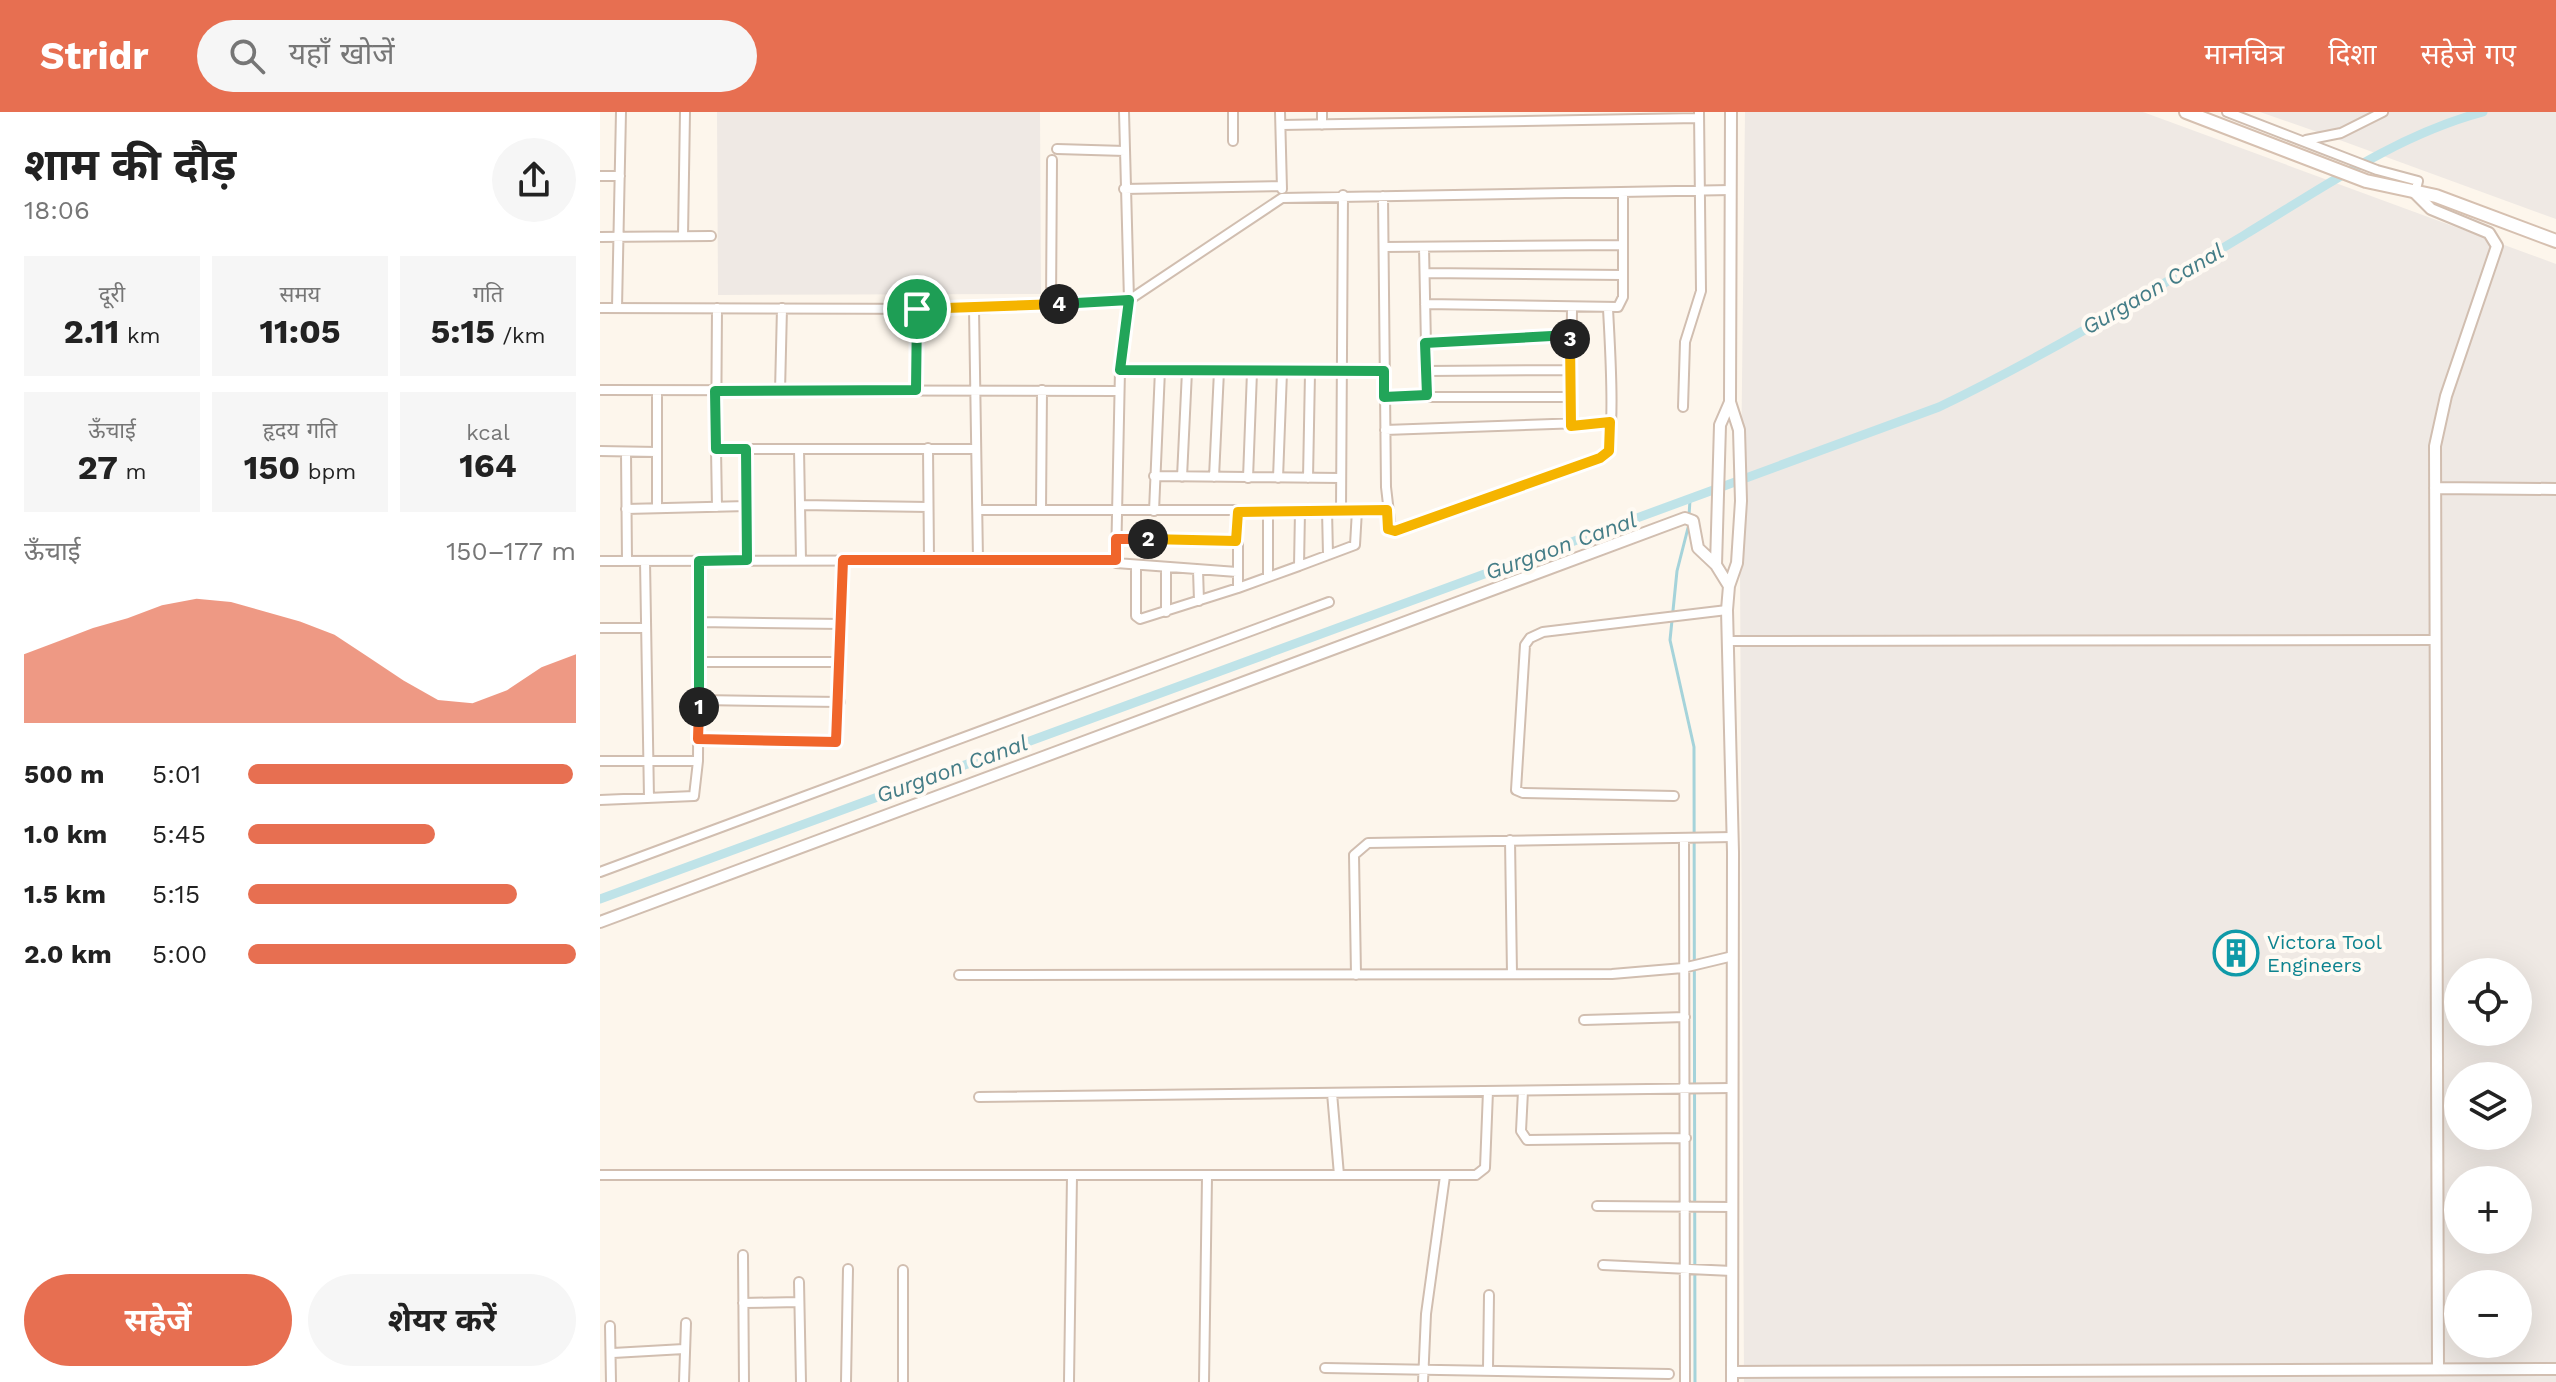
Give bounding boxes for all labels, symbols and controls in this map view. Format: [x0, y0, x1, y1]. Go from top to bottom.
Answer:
search box [197, 20, 757, 92]
text: Stridr [40, 34, 149, 78]
icon: search [225, 34, 269, 78]
text: यहाँ खोजें [289, 36, 395, 71]
text: मानचित्र [2204, 38, 2284, 71]
text: दिशा [2328, 38, 2377, 71]
text: सहेजे गए [2421, 38, 2516, 71]
button: share [492, 138, 576, 222]
text: शाम की दौड़ [24, 139, 236, 191]
text: 18:06 [24, 195, 90, 225]
water label: Gurgaon Canal [2078, 238, 2228, 340]
pin [883, 275, 951, 343]
text: दूरी [99, 282, 125, 307]
text: समय [280, 282, 320, 307]
text: गति [473, 282, 503, 307]
pin: 4 [1039, 284, 1079, 324]
icon: arrive [895, 287, 939, 331]
text: 4 [1052, 291, 1066, 316]
text: 2.11 [64, 311, 120, 351]
text: 11:05 [259, 311, 341, 351]
text: 5:15 [430, 311, 495, 351]
pin: 3 [1550, 319, 1590, 359]
text: km [120, 323, 160, 348]
text: /km [495, 323, 546, 348]
text: 3 [1563, 326, 1577, 351]
text: ऊँचाई [88, 418, 136, 443]
text: हृदय गति [263, 418, 337, 443]
text: kcal [466, 420, 510, 445]
text: 164 [459, 445, 517, 485]
text: 27 [78, 447, 118, 487]
text: 150 [244, 447, 300, 487]
text: m [118, 459, 146, 484]
text: bpm [300, 459, 356, 484]
water label: Gurgaon Canal [1482, 507, 1640, 585]
pin: 2 [1128, 519, 1168, 559]
text: 2 [1141, 526, 1155, 551]
text: ऊँचाई [24, 536, 80, 566]
text: 150–177 m [446, 536, 576, 566]
pin: 1 [679, 687, 719, 727]
text: 1 [694, 694, 704, 719]
water label: Gurgaon Canal [873, 730, 1031, 808]
text: 500 m [24, 759, 105, 789]
text: 5:01 [152, 759, 201, 789]
text: 1.0 km [24, 819, 107, 849]
text: 5:45 [152, 819, 206, 849]
text: 1.5 km [24, 879, 106, 909]
text: 5:15 [152, 879, 200, 909]
building icon: Victora Tool Engineers [2212, 929, 2260, 977]
place label: Victora Tool Engineers [2267, 930, 2382, 977]
text: 2.0 km [24, 939, 112, 969]
text: 5:00 [152, 939, 207, 969]
map controls [2444, 958, 2532, 1358]
button: locate [2444, 958, 2532, 1046]
button: layers [2444, 1062, 2532, 1150]
button: + [2444, 1166, 2532, 1254]
button: − [2444, 1270, 2532, 1358]
button: सहेजें [24, 1274, 292, 1366]
button: शेयर करें [308, 1274, 576, 1366]

